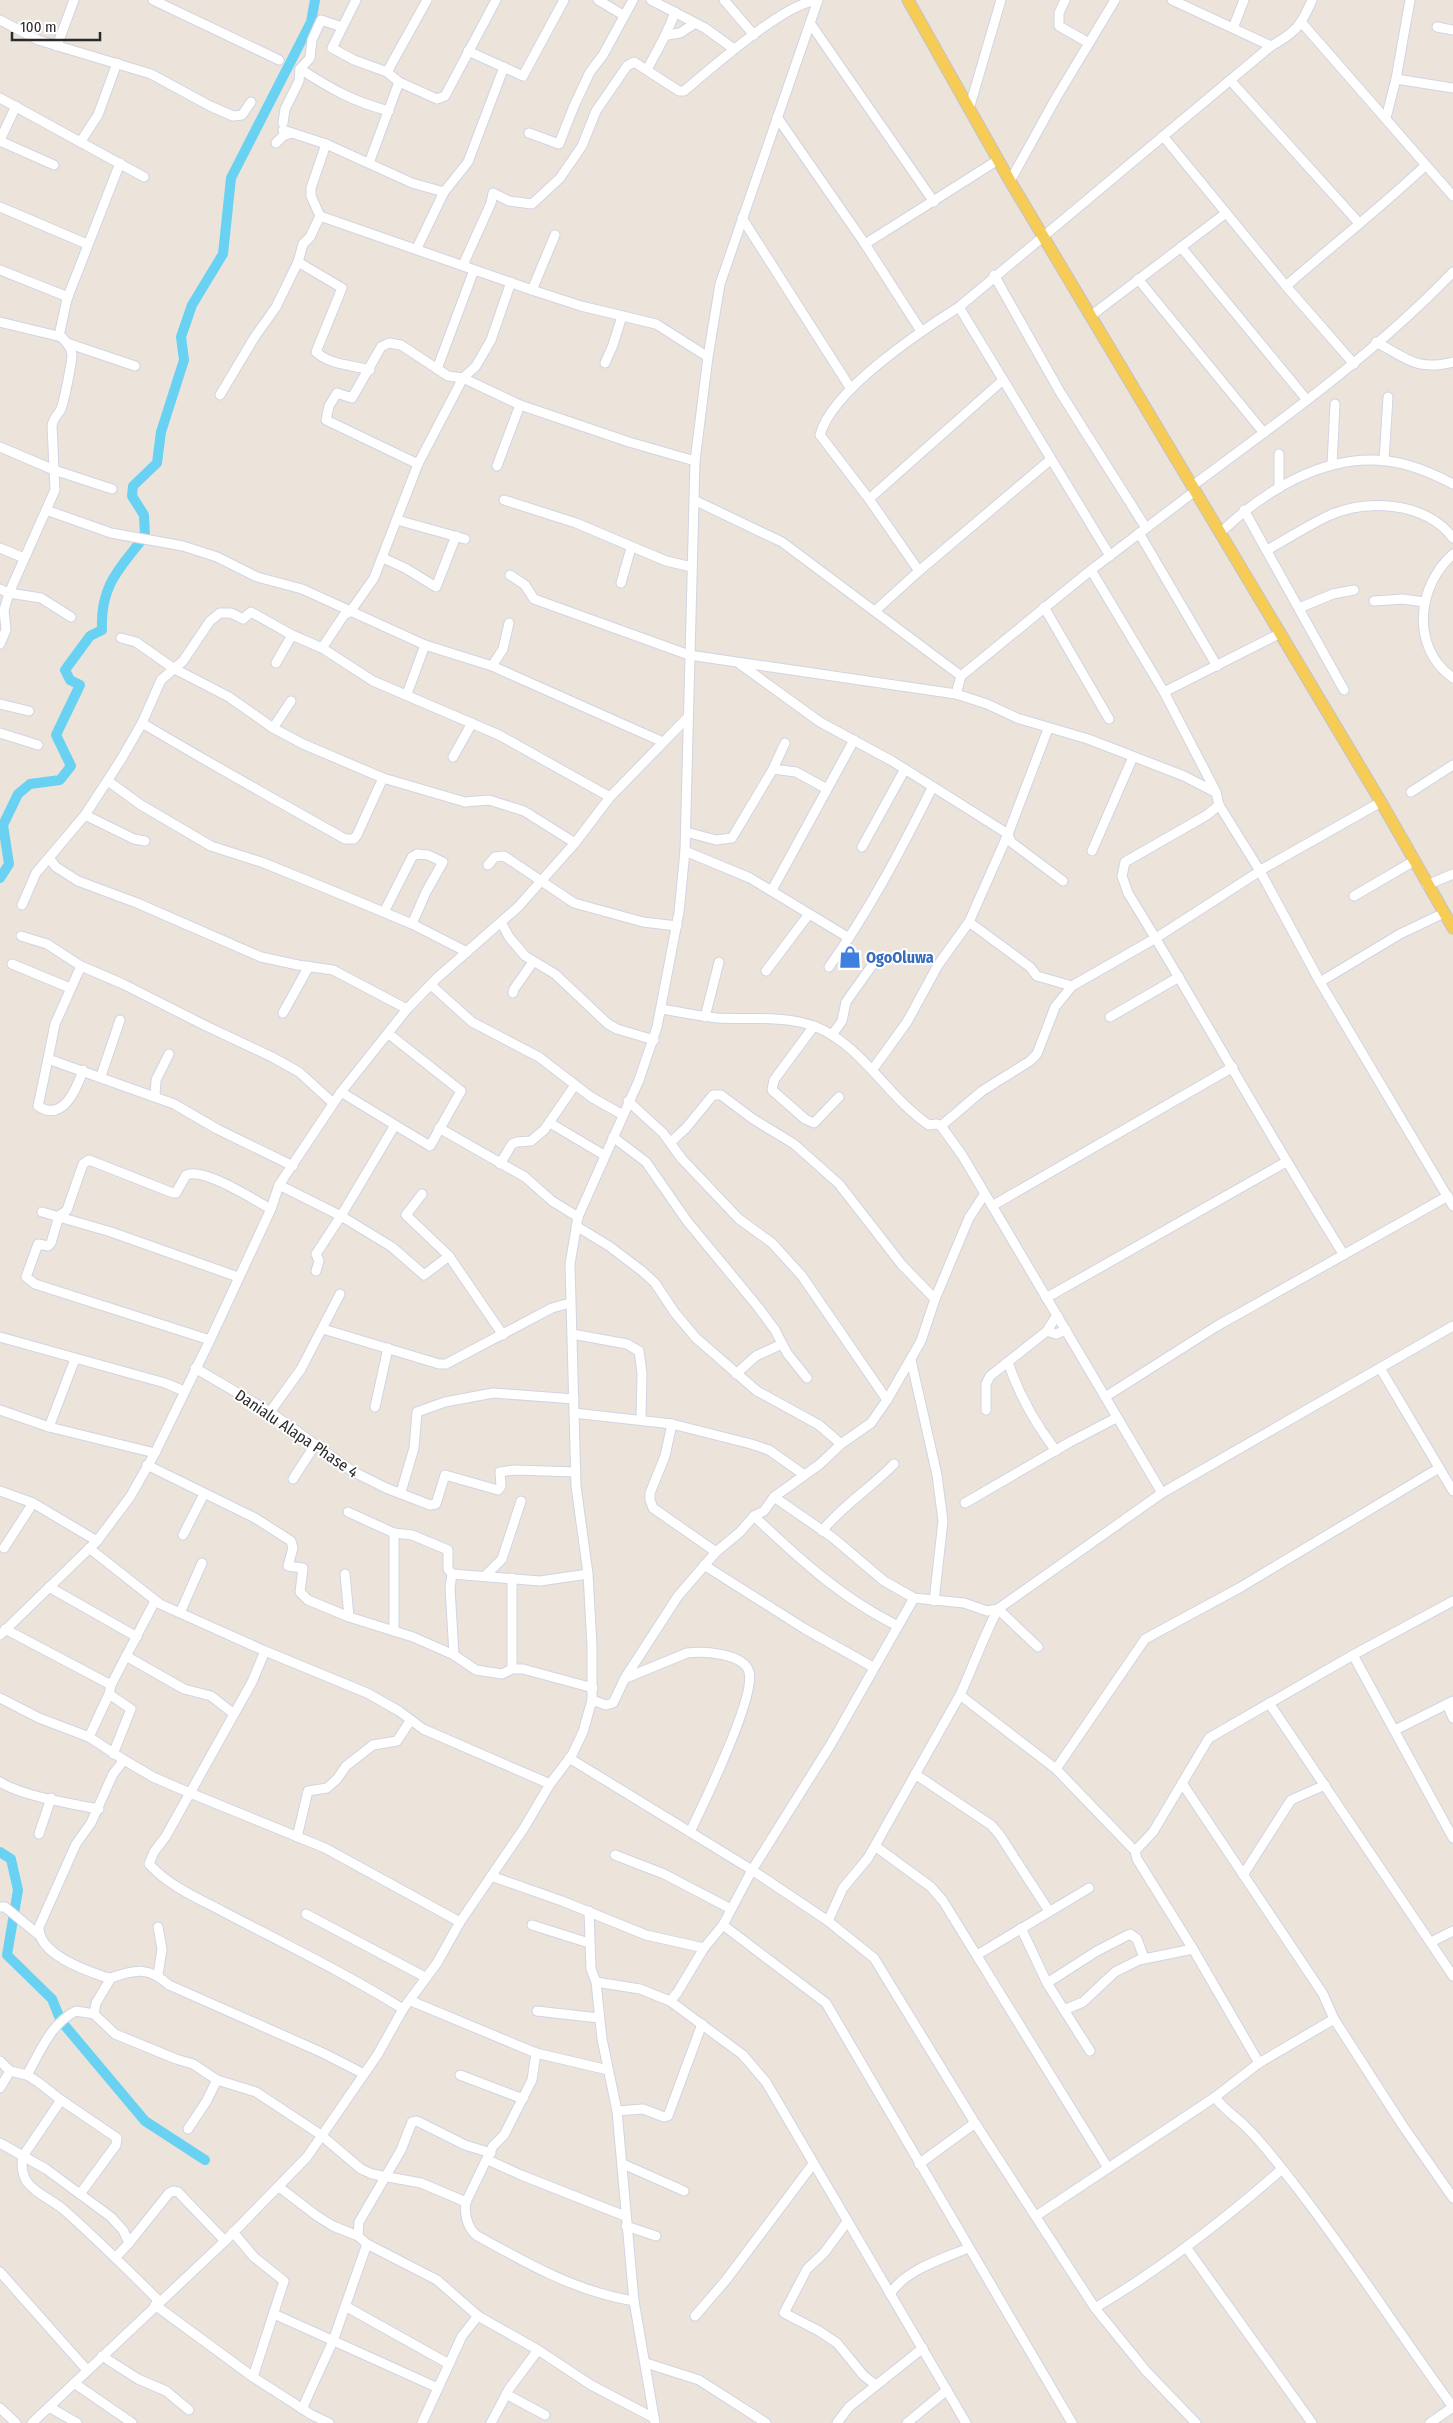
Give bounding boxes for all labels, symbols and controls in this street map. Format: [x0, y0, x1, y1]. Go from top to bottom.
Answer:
scale bar [12, 10, 100, 42]
text: 100 m [20, 18, 57, 36]
shop icon: OgoOluwa [837, 944, 863, 970]
place label: OgoOluwa [866, 948, 934, 967]
street label: Danialu Alapa Phase 4 [232, 1385, 362, 1482]

